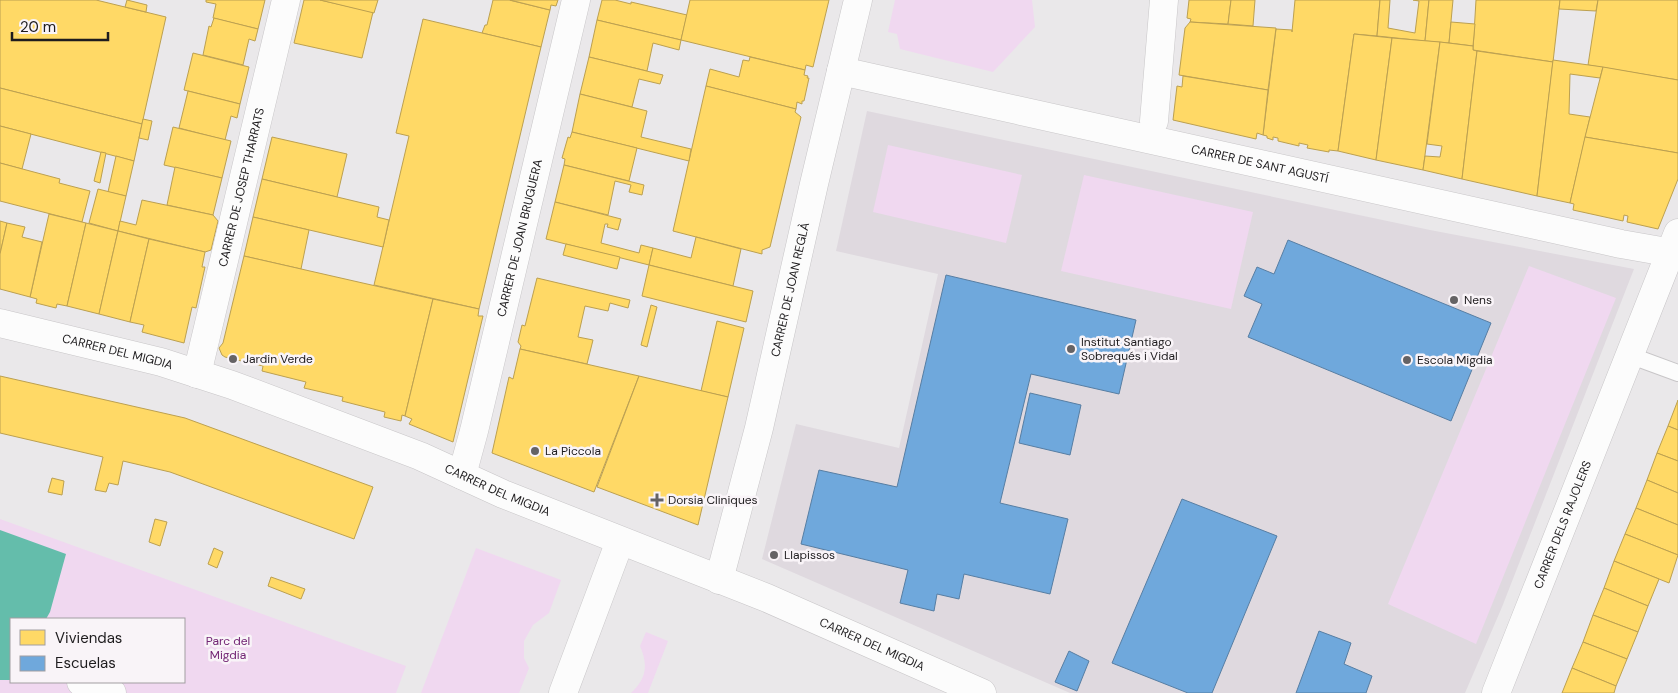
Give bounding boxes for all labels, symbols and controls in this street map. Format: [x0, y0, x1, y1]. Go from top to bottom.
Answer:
scale bar [12, 10, 109, 42]
text: 20 m [20, 17, 56, 37]
street label: CARRER DE JOSEP THARRATS [215, 106, 268, 268]
street label: CARRER DE SANT AGUSTÍ [1190, 141, 1330, 187]
street label: CARRER DE JOAN BRUGUERA [493, 158, 546, 318]
street label: CARRER DE JOAN REGLÀ [767, 221, 813, 358]
place label: Nens [1464, 292, 1492, 308]
marker: Nens [1448, 294, 1460, 306]
street label: CARRER DEL MIGDIA [61, 330, 175, 373]
place label: Institut Santiago Sobrequés i Vidal [1081, 334, 1178, 364]
marker: Institut Santiago Sobrequés i Vidal [1065, 343, 1077, 355]
place label: Jardin Verde [243, 351, 313, 367]
place label: Escola Migdia [1417, 352, 1493, 368]
marker: Jardin Verde [227, 353, 239, 365]
marker: Escola Migdia [1401, 354, 1413, 366]
place label: La Piccola [545, 443, 601, 459]
marker: La Piccola [529, 445, 541, 457]
street label: CARRER DELS RAJOLERS [1530, 458, 1595, 591]
street label: CARRER DEL MIGDIA [442, 460, 553, 520]
place label: Dorsia Cliniques [668, 492, 758, 508]
marker: Dorsia Cliniques [650, 493, 664, 507]
place label: Llapissos [784, 547, 835, 563]
marker: Llapissos [768, 549, 780, 561]
street label: CARRER DEL MIGDIA [817, 614, 927, 675]
legend [10, 618, 185, 683]
text: Viviendas [55, 628, 122, 648]
park label: Parc del Migdia [206, 633, 250, 663]
text: Escuelas [55, 653, 116, 673]

